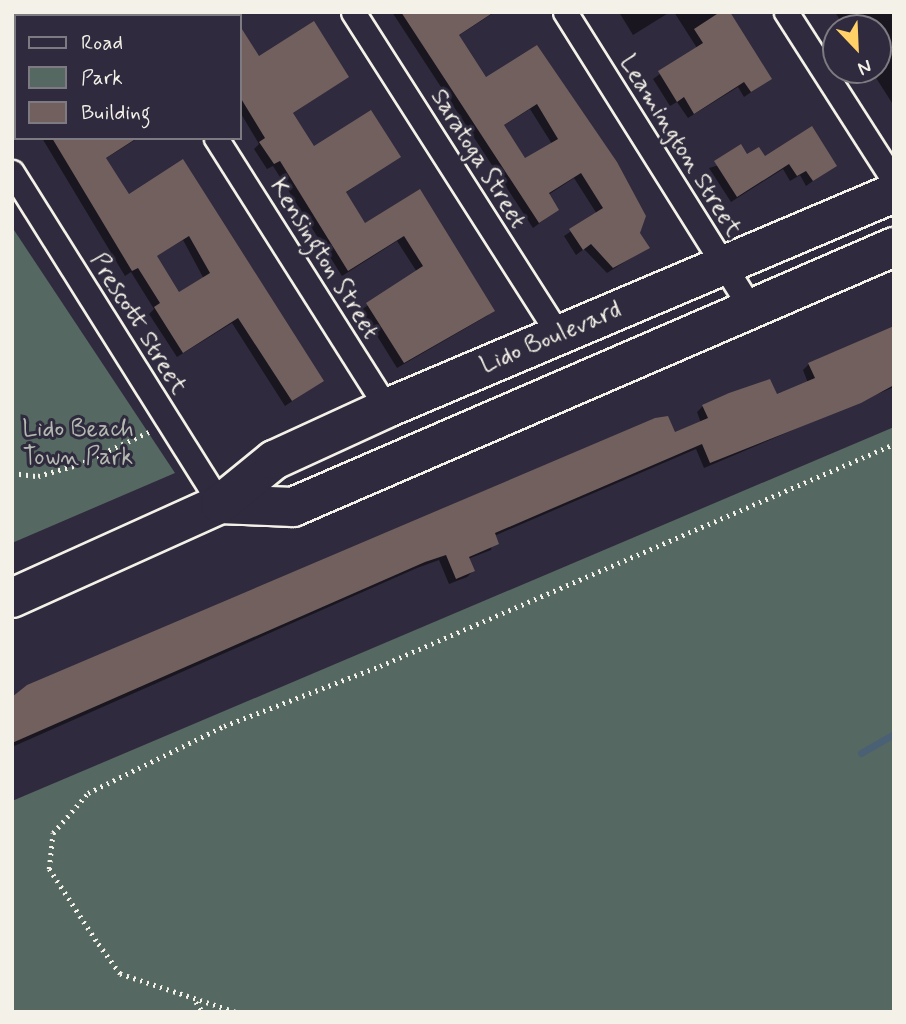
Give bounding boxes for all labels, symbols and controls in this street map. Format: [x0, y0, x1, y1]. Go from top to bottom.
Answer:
legend [14, 14, 242, 140]
north arrow [822, 14, 892, 84]
text: Road [81, 29, 123, 57]
street label: Leamington Street [613, 50, 747, 242]
text: N [854, 53, 875, 81]
text: Park [81, 64, 123, 92]
street label: Saratoga Street [423, 82, 533, 236]
text: Building [81, 99, 151, 127]
street label: Kensington Street [262, 172, 386, 346]
street label: Prescott Street [83, 248, 193, 400]
street label: Lido Boulevard [479, 297, 623, 379]
park label: Lido Beach Town Park [23, 416, 133, 472]

